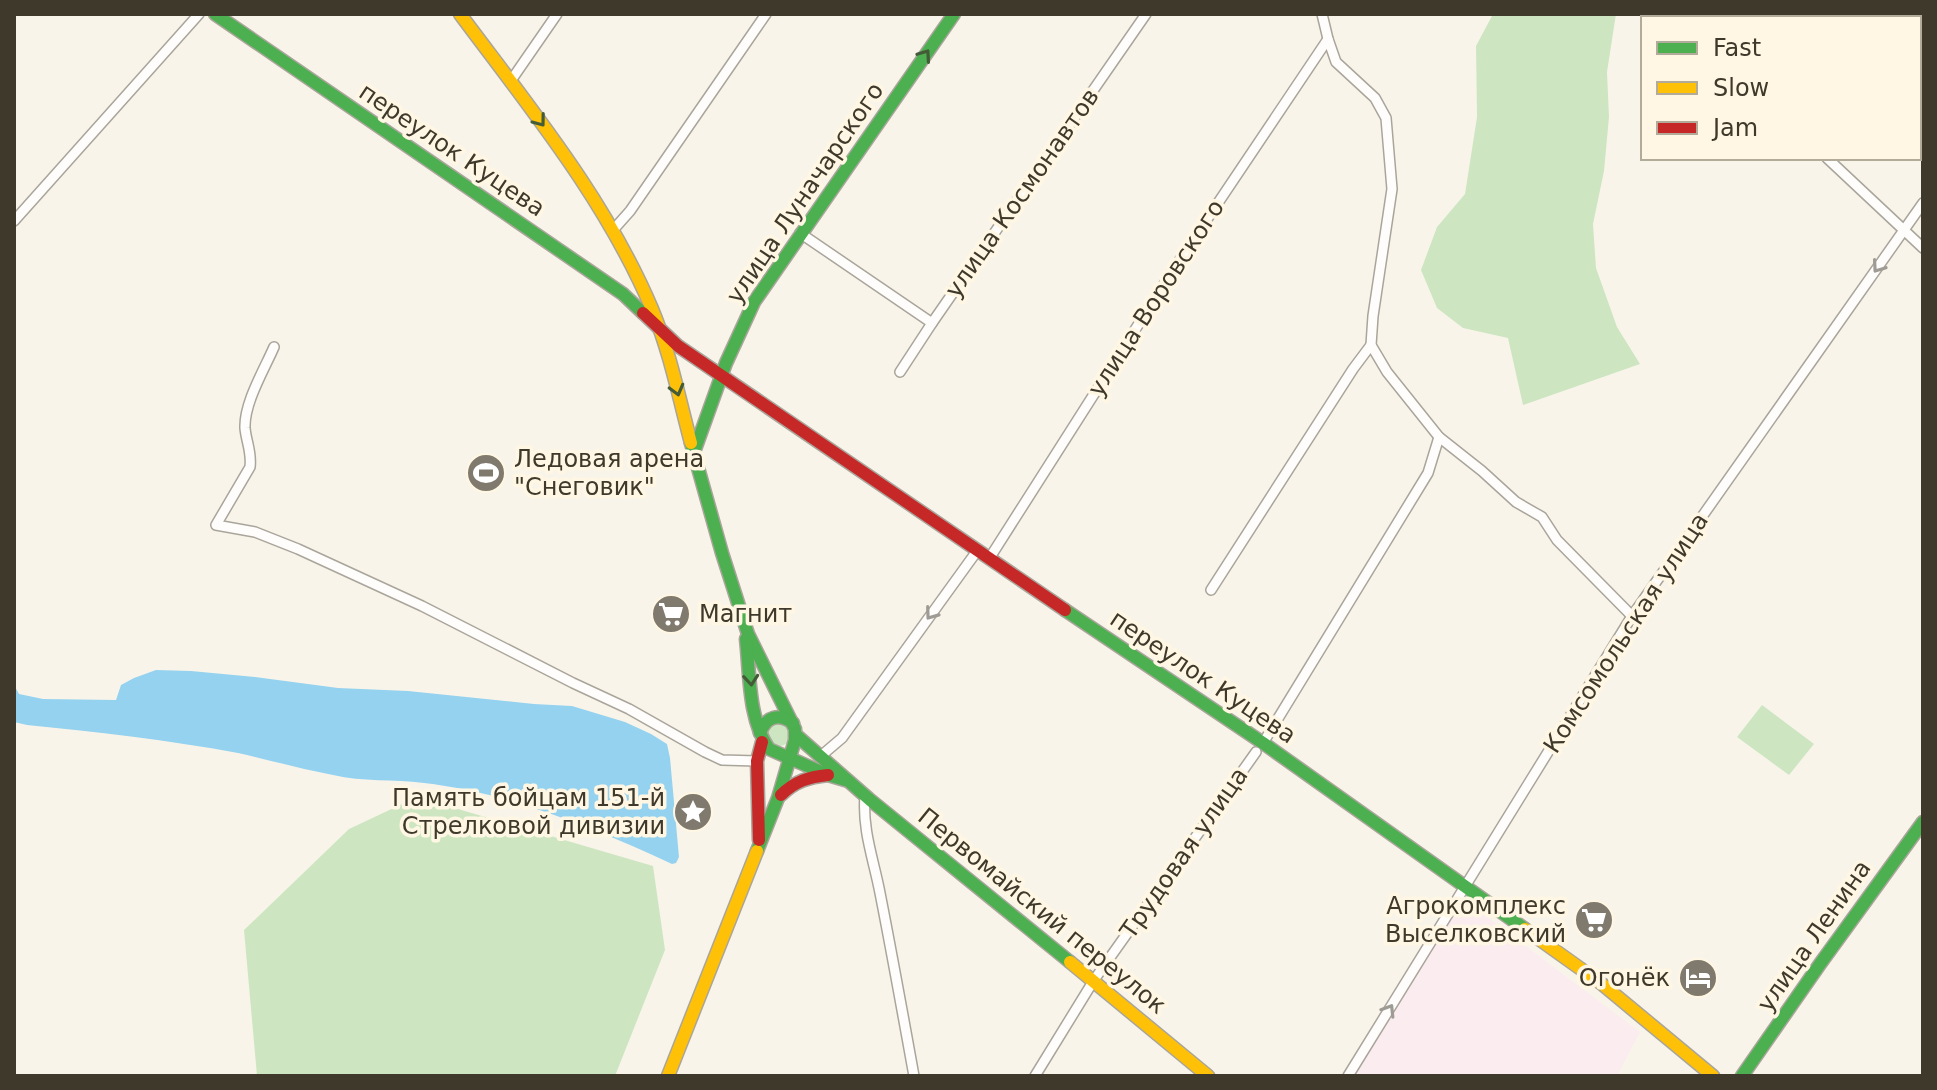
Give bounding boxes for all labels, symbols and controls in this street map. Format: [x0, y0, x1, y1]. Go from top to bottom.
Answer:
legend [1641, 16, 1921, 160]
text: Fast [1713, 34, 1761, 62]
one-way arrow [915, 49, 930, 63]
text: Slow [1713, 74, 1769, 102]
street label: переулок Куцева [354, 77, 550, 223]
street label: улица Луначарского [721, 77, 889, 309]
street label: улица Космонавтов [939, 83, 1105, 303]
one-way arrow [530, 113, 544, 127]
text: Jam [1711, 114, 1758, 142]
street label: улица Воровского [1082, 194, 1230, 402]
one-way arrow [1873, 258, 1888, 272]
one-way arrow [668, 382, 685, 396]
place label: Ледовая арена "Снеговик" [514, 445, 704, 501]
sports icon: Ледовая арена "Снеговик" [465, 452, 507, 494]
street label: Комсомольская улица [1538, 508, 1714, 758]
supermarket icon: Магнит [650, 593, 692, 635]
place label: Магнит [699, 600, 792, 628]
street label: переулок Куцева [1105, 604, 1301, 750]
one-way arrow [927, 606, 941, 620]
one-way arrow [742, 674, 759, 687]
street label: Трудовая улица [1114, 762, 1254, 945]
place label: Память бойцам 151-й Стрелковой дивизии [392, 784, 665, 840]
place icon: Память бойцам 151-й Стрелковой дивизии [672, 791, 714, 833]
street label: Первомайский переулок [912, 802, 1172, 1020]
street label: улица Ленина [1751, 855, 1877, 1017]
place label: Агрокомплекс Выселковский [1385, 892, 1566, 948]
supermarket icon: Агрокомплекс Выселковский [1573, 899, 1615, 941]
hotel icon: Огонёк [1677, 957, 1719, 999]
place label: Огонёк [1579, 964, 1670, 992]
one-way arrow [1379, 1004, 1394, 1019]

